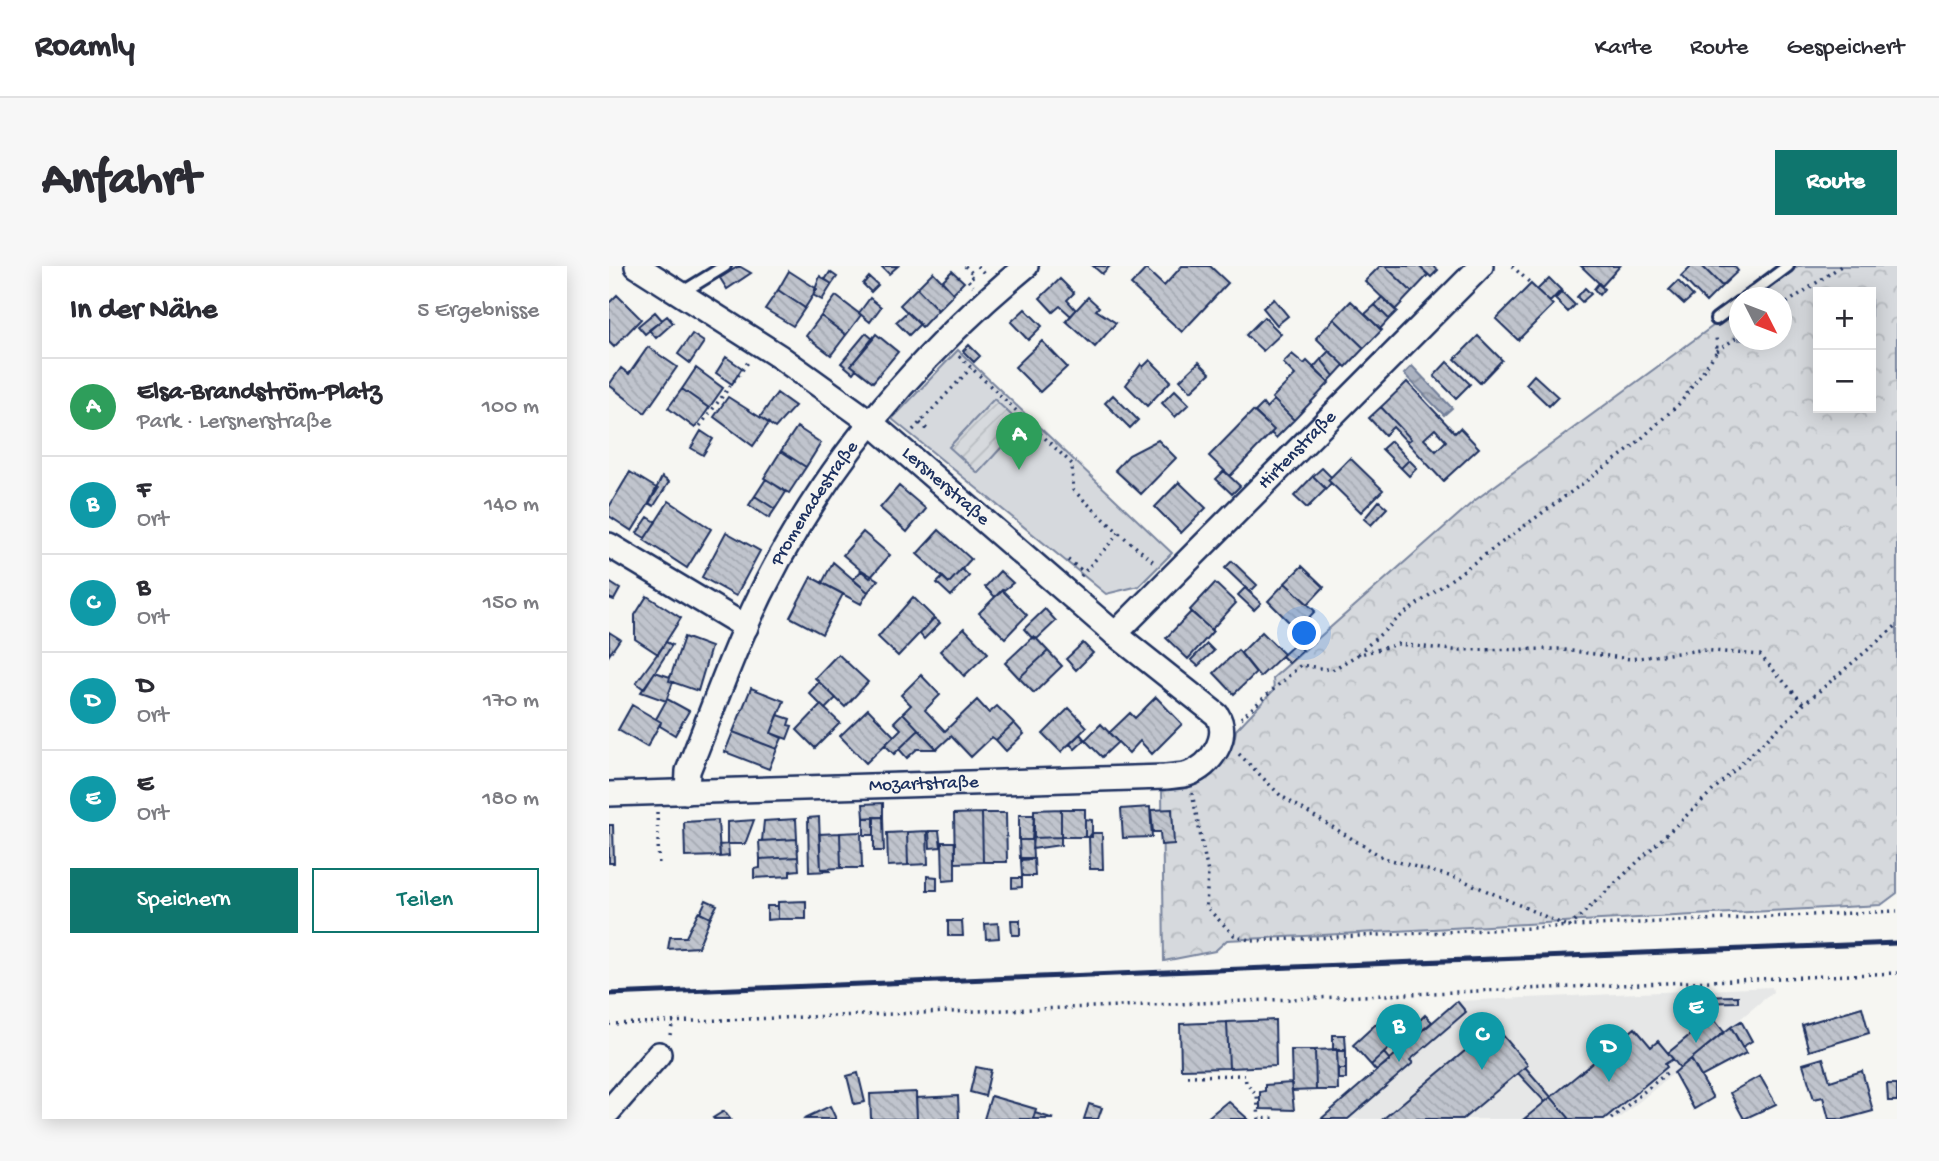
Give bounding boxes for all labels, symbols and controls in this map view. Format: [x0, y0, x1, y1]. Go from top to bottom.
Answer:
text: Roamly [35, 29, 135, 67]
text: Karte [1595, 34, 1652, 63]
text: Route [1690, 34, 1749, 63]
text: Gespeichert [1787, 34, 1904, 63]
button: Route [1775, 150, 1897, 215]
text: Anfahrt [42, 153, 200, 211]
north arrow [1729, 287, 1792, 350]
map controls [1813, 287, 1876, 413]
button: + [1813, 287, 1876, 350]
text: In der Nähe [70, 294, 217, 329]
text: 5 Ergebnisse [417, 298, 539, 325]
button: − [1813, 350, 1876, 413]
text: Elsa-Brandström-Platz [137, 378, 382, 409]
text: A [86, 394, 100, 421]
text: 100 m [482, 394, 539, 421]
street label: Hirtenstraße [1254, 406, 1342, 495]
text: Park · Lersnerstraße [137, 409, 331, 436]
pin: A [996, 412, 1042, 470]
street label: Promenadestraße [766, 436, 864, 571]
street label: Lersnerstraße [896, 442, 994, 532]
text: F [137, 476, 150, 507]
text: B [87, 492, 99, 519]
text: 140 m [484, 492, 539, 519]
text: Ort [137, 507, 168, 534]
text: B [137, 574, 150, 605]
text: C [87, 590, 99, 617]
text: 150 m [483, 590, 539, 617]
text: Ort [137, 605, 168, 632]
your location [1287, 616, 1321, 650]
text: D [137, 672, 154, 703]
text: D [86, 688, 101, 715]
text: 170 m [483, 688, 539, 715]
text: Ort [137, 703, 168, 730]
text: E [137, 770, 153, 801]
street label: Mozartstraße [869, 771, 979, 798]
text: E [86, 786, 100, 813]
text: 180 m [482, 786, 539, 813]
text: Ort [137, 801, 168, 828]
button: Speichern [70, 868, 298, 933]
button: Teilen [312, 868, 539, 933]
pin: E [1673, 985, 1719, 1043]
pin: B [1376, 1004, 1422, 1062]
pin: C [1459, 1012, 1505, 1070]
pin: D [1586, 1024, 1632, 1082]

